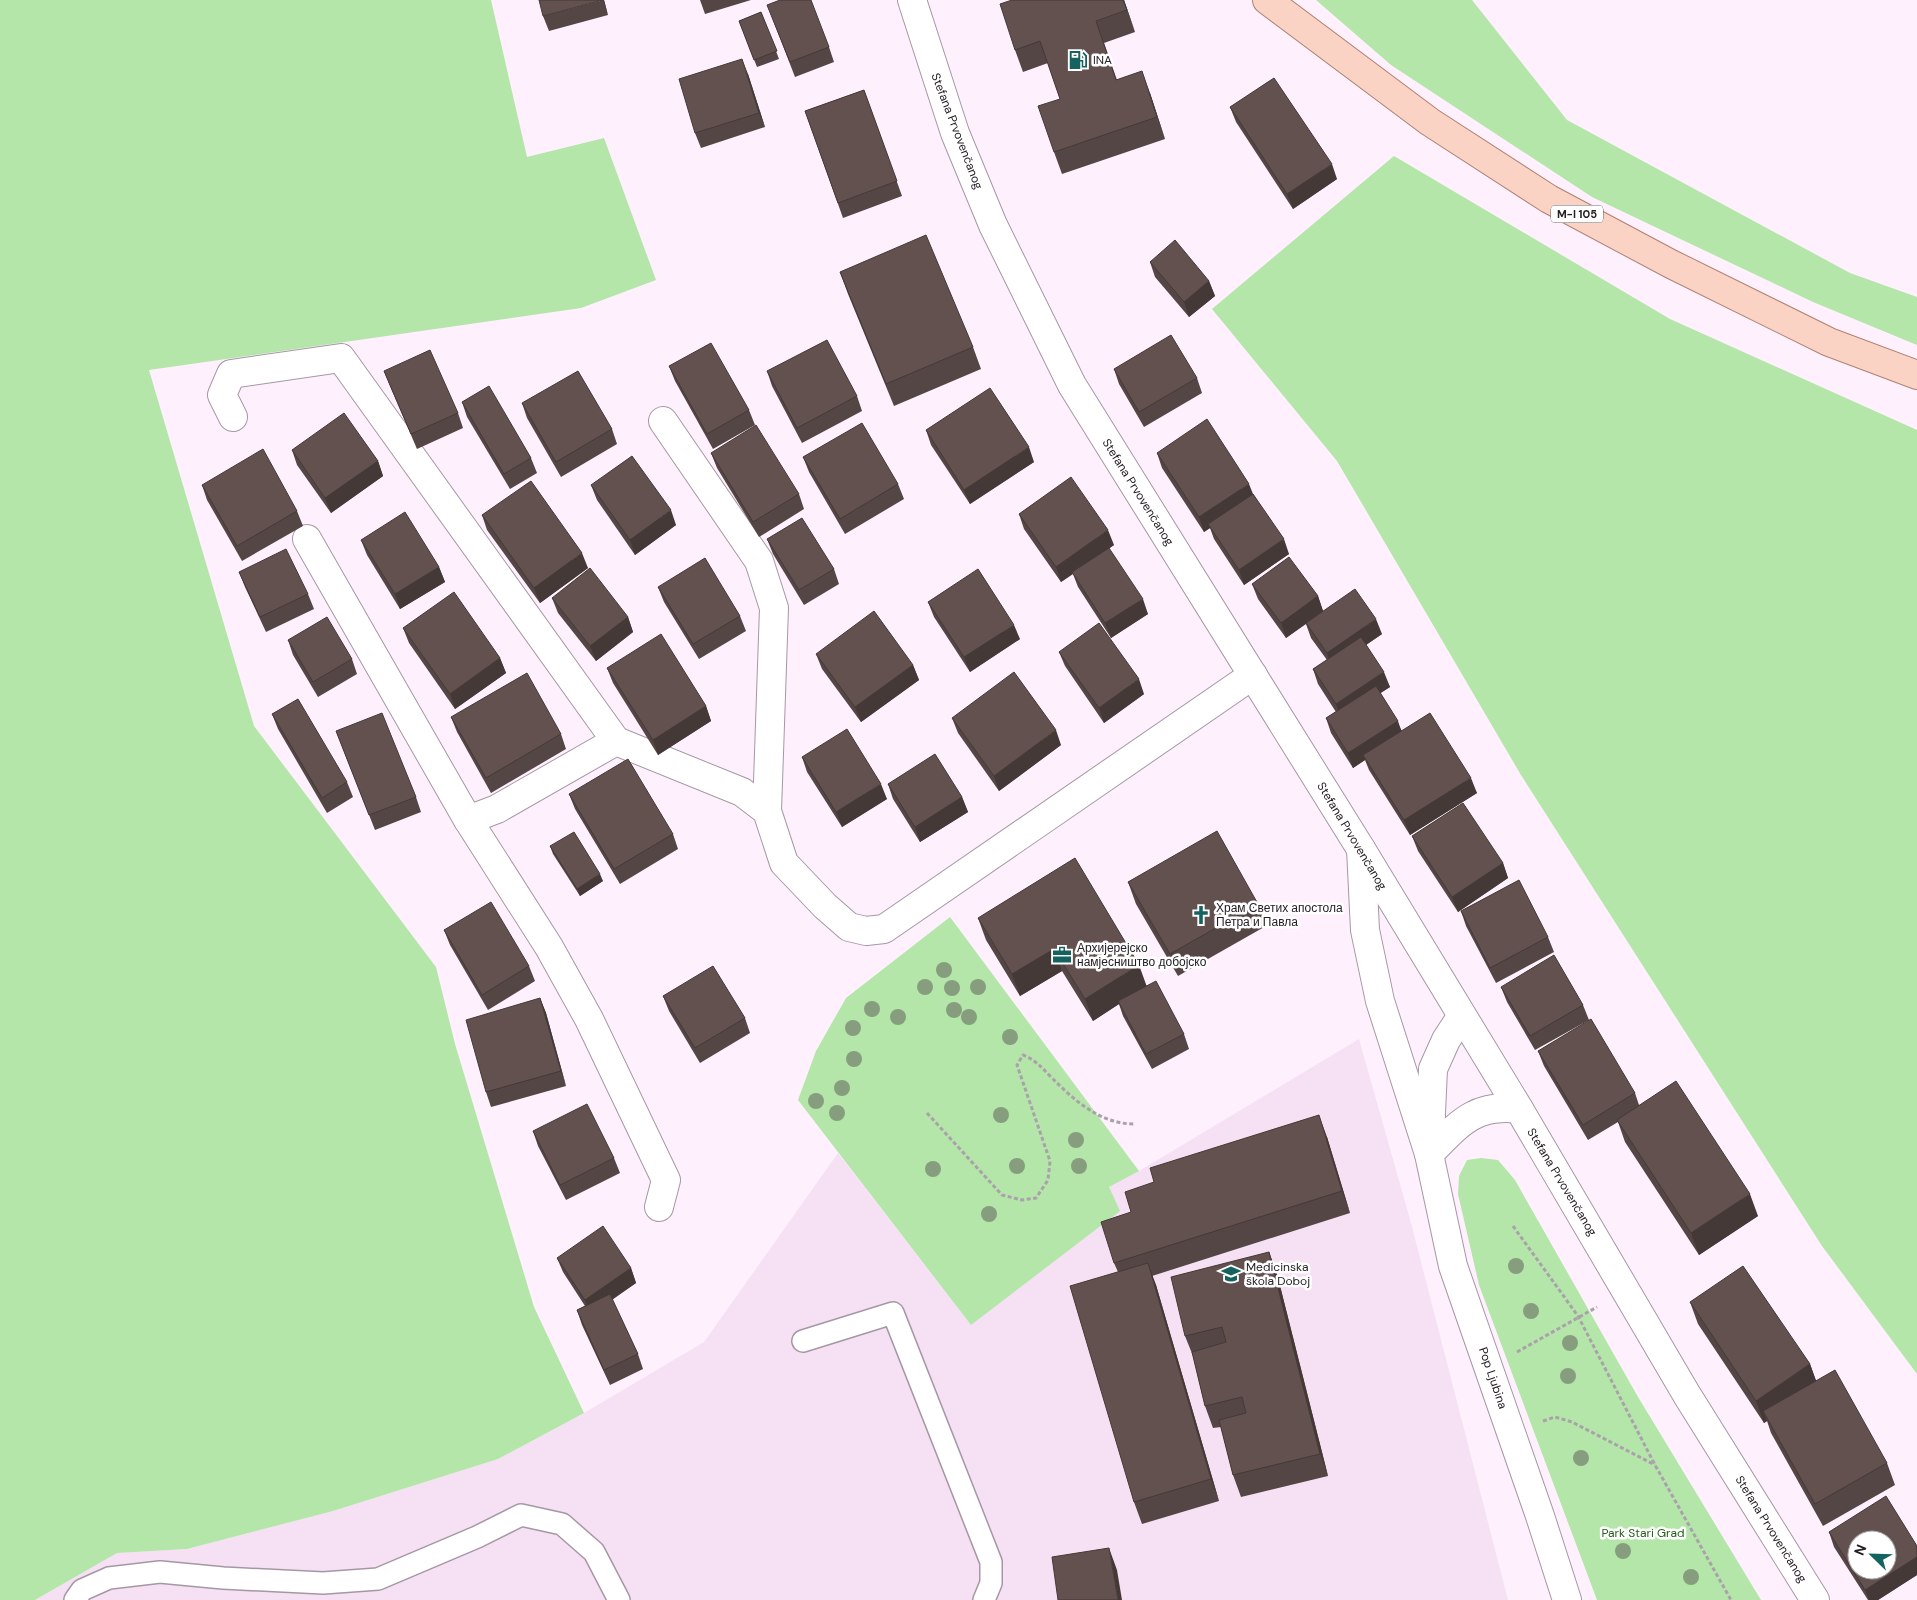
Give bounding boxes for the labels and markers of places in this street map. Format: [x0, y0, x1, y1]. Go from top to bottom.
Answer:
fuel station icon: INA [1067, 49, 1089, 71]
place label: INA [1093, 52, 1112, 68]
place label: Храм Светих апостола Петра и Павла [1216, 900, 1343, 930]
church icon: Храм Светих апостола Петра и Павла [1190, 904, 1212, 926]
place label: Архијерејско намјесништво добојско [1077, 940, 1207, 970]
office icon: Архијерејско намјесништво добојско [1051, 944, 1073, 966]
place label: Medicinska škola Doboj [1246, 1259, 1310, 1289]
school or university icon: Medicinska škola Doboj [1220, 1263, 1242, 1285]

